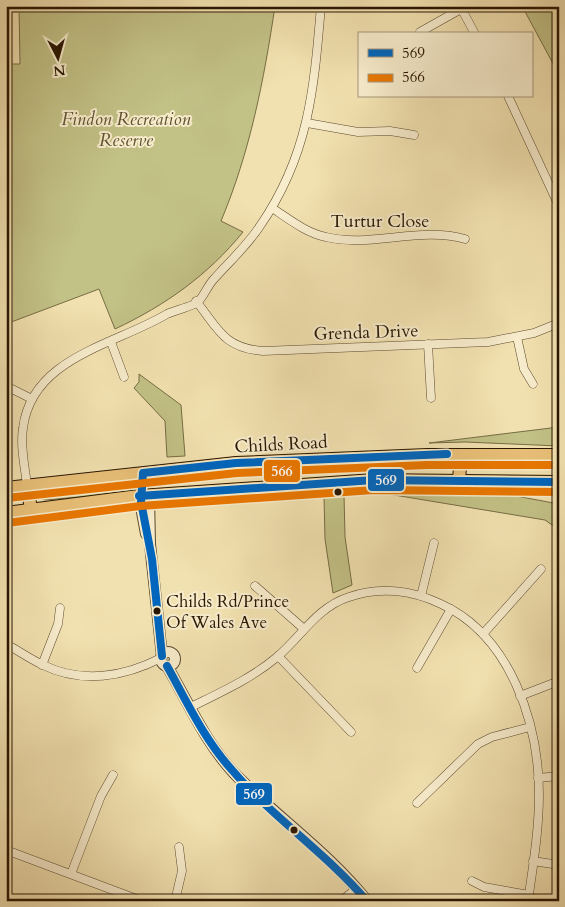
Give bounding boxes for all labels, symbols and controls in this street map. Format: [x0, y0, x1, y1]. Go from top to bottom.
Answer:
north arrow [32, 32, 82, 82]
legend [358, 32, 532, 98]
text: 569 [402, 43, 425, 63]
text: N [52, 60, 66, 81]
text: 566 [402, 67, 425, 87]
park label: Findon Recreation Reserve [62, 107, 191, 153]
street label: Turtur Close [331, 209, 429, 234]
street label: Grenda Drive [313, 318, 419, 347]
street label: Childs Road [234, 430, 329, 459]
line badge: 566 [263, 459, 301, 483]
text: 566 [271, 462, 293, 481]
line badge: 569 [367, 468, 405, 492]
text: 569 [375, 471, 397, 490]
unlabelled marker [333, 487, 343, 497]
place label: Childs Rd/Prince Of Wales Ave [166, 590, 289, 634]
marker: Childs Rd/Prince Of Wales Ave [152, 606, 162, 616]
line badge: 569 [235, 782, 273, 806]
text: 569 [243, 785, 265, 804]
unlabelled marker [289, 825, 299, 835]

